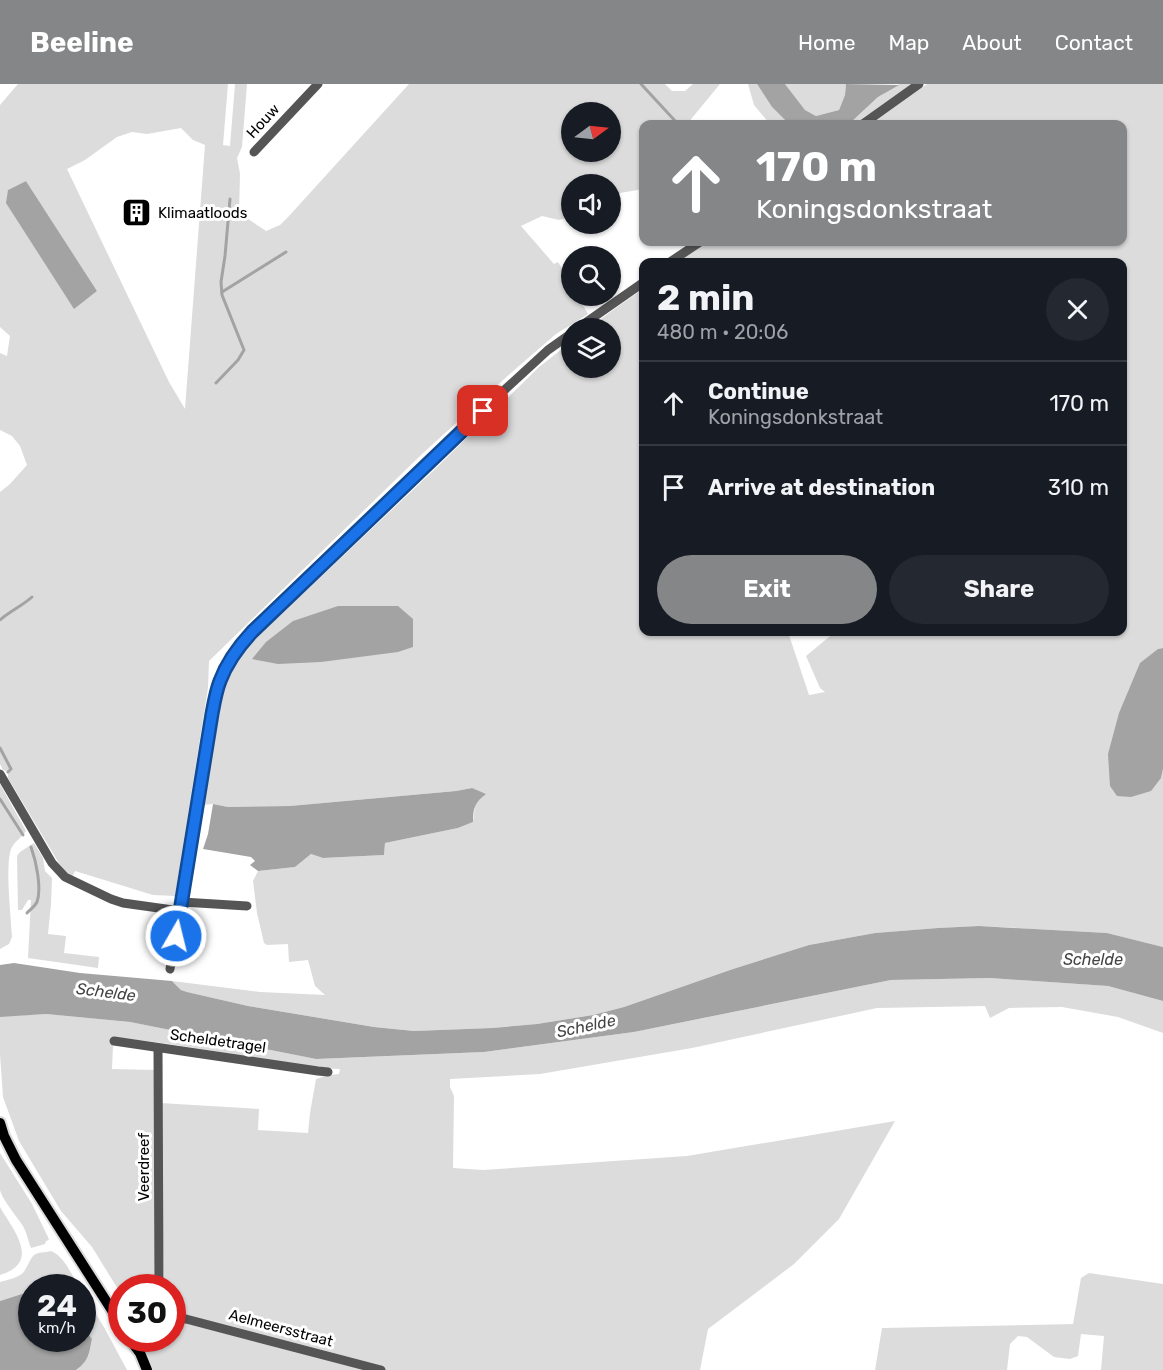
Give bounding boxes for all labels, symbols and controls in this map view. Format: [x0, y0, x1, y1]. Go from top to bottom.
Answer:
text: Beeline [30, 26, 134, 59]
text: Home [798, 30, 855, 55]
text: Map [888, 30, 929, 55]
text: About [962, 30, 1022, 55]
text: Contact [1055, 30, 1133, 55]
street label: Houw [243, 100, 283, 142]
north arrow [561, 102, 621, 162]
map controls [561, 102, 621, 378]
text: 170 m [756, 142, 877, 192]
icon: ahead [657, 144, 735, 222]
button: sound [561, 174, 621, 234]
text: Koningsdonkstraat [756, 193, 992, 225]
building icon: Klimaatloods [121, 197, 153, 229]
place label: Klimaatloods [158, 204, 248, 222]
button: search [561, 246, 621, 306]
text: 2 min [657, 276, 755, 319]
button: close [1046, 278, 1109, 341]
button: layers [561, 318, 621, 378]
text: 480 m · 20:06 [657, 320, 788, 344]
text: Continue [708, 378, 809, 405]
pin [457, 385, 508, 436]
icon: ahead [657, 387, 690, 420]
text: 170 m [1049, 390, 1109, 417]
icon: arrive [466, 394, 499, 427]
text: Koningsdonkstraat [708, 405, 883, 429]
icon: arrive [657, 471, 690, 504]
text: Arrive at destination [708, 474, 935, 501]
text: 310 m [1048, 474, 1109, 501]
button: Exit [657, 555, 877, 624]
button: Share [889, 555, 1109, 624]
position arrow [144, 904, 208, 968]
water label: Schelde [1063, 950, 1123, 969]
water label: Schelde [75, 979, 137, 1005]
water label: Schelde [555, 1010, 617, 1042]
street label: Scheldetragel [169, 1025, 267, 1057]
street label: Veerdreef [135, 1133, 153, 1201]
speed limit sign: 30 [108, 1274, 186, 1352]
text: 24 [37, 1288, 77, 1324]
street label: Aelmeersstraat [227, 1305, 335, 1351]
text: km/h [38, 1319, 76, 1337]

